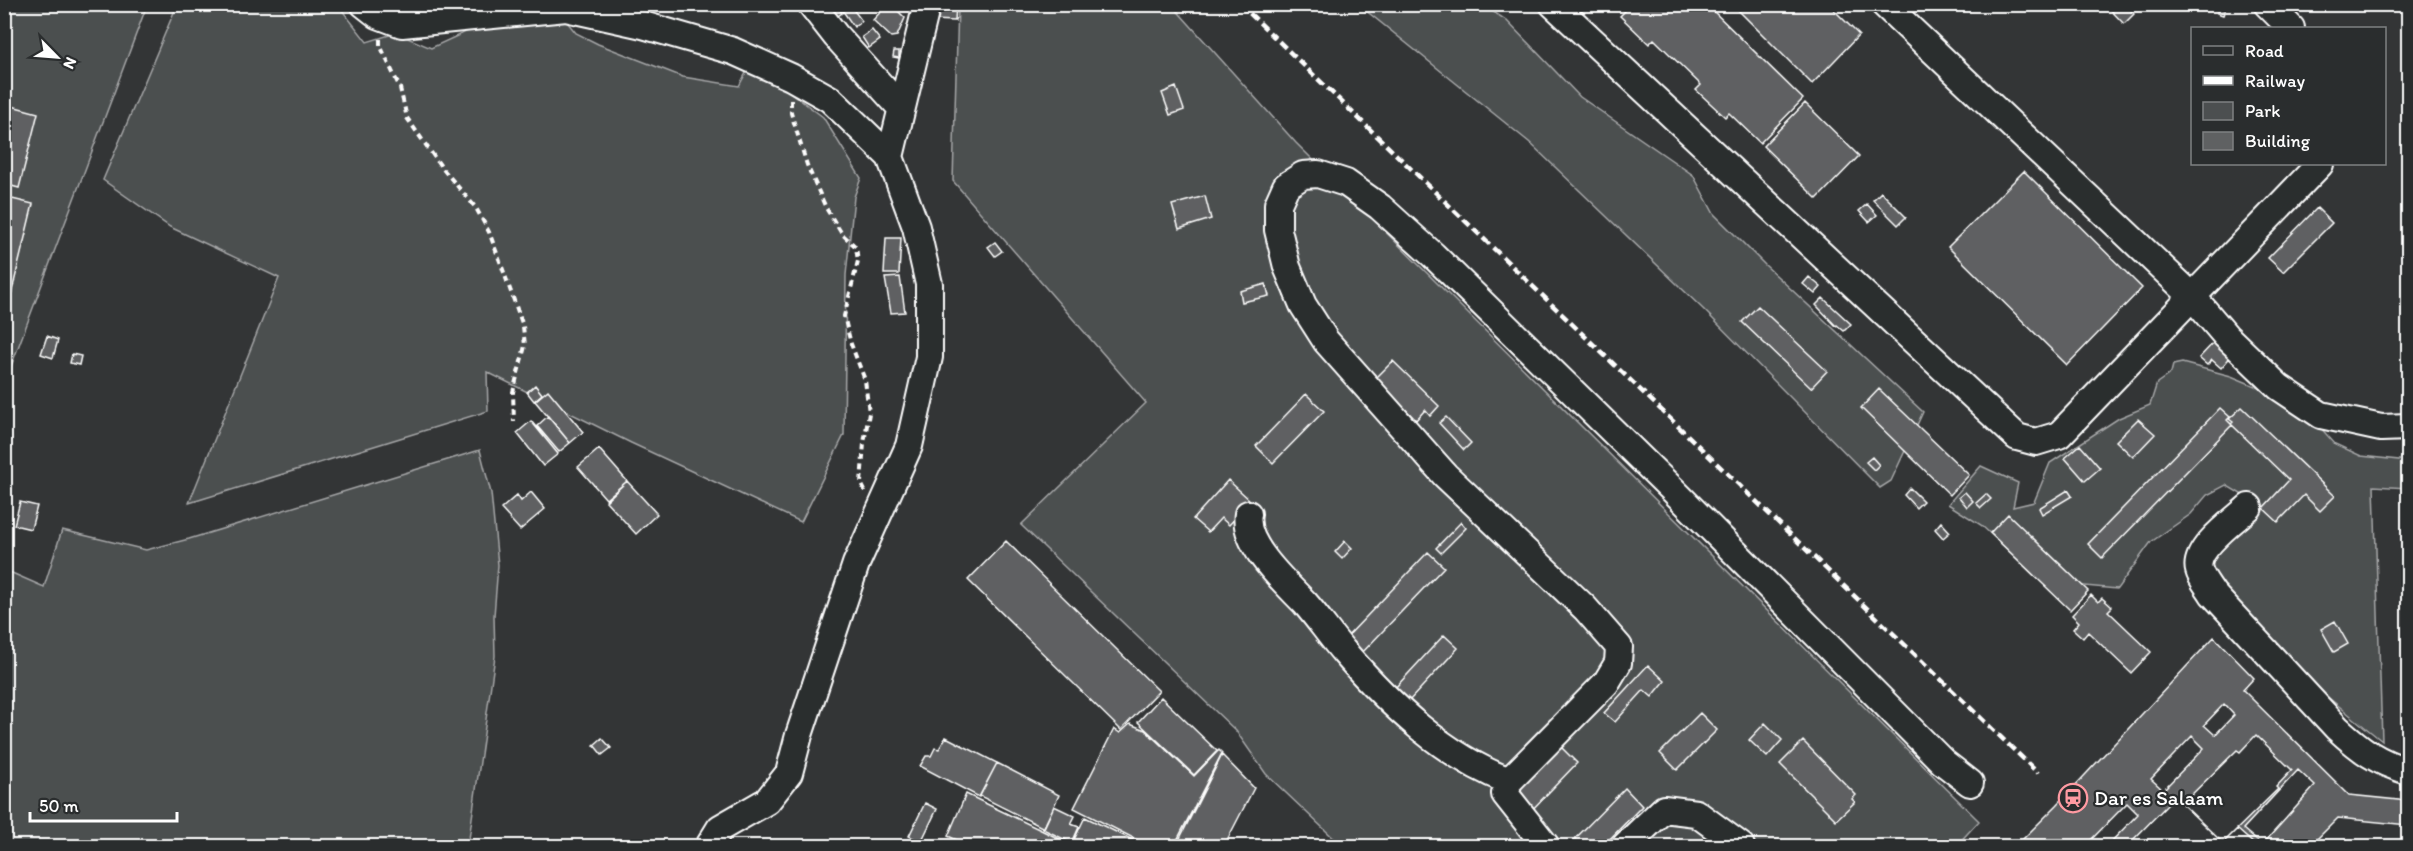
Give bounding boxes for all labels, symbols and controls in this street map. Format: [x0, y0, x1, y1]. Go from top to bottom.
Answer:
north arrow [27, 27, 87, 87]
legend [2191, 27, 2386, 165]
text: Road [2245, 40, 2284, 62]
text: N [59, 54, 81, 72]
text: Railway [2245, 70, 2306, 92]
text: Park [2245, 100, 2280, 122]
text: Building [2245, 130, 2311, 152]
station icon: Dar es Salaam [2057, 782, 2089, 814]
scale bar [30, 785, 177, 823]
place label: Dar es Salaam [2094, 785, 2224, 810]
text: 50 m [39, 795, 79, 817]

